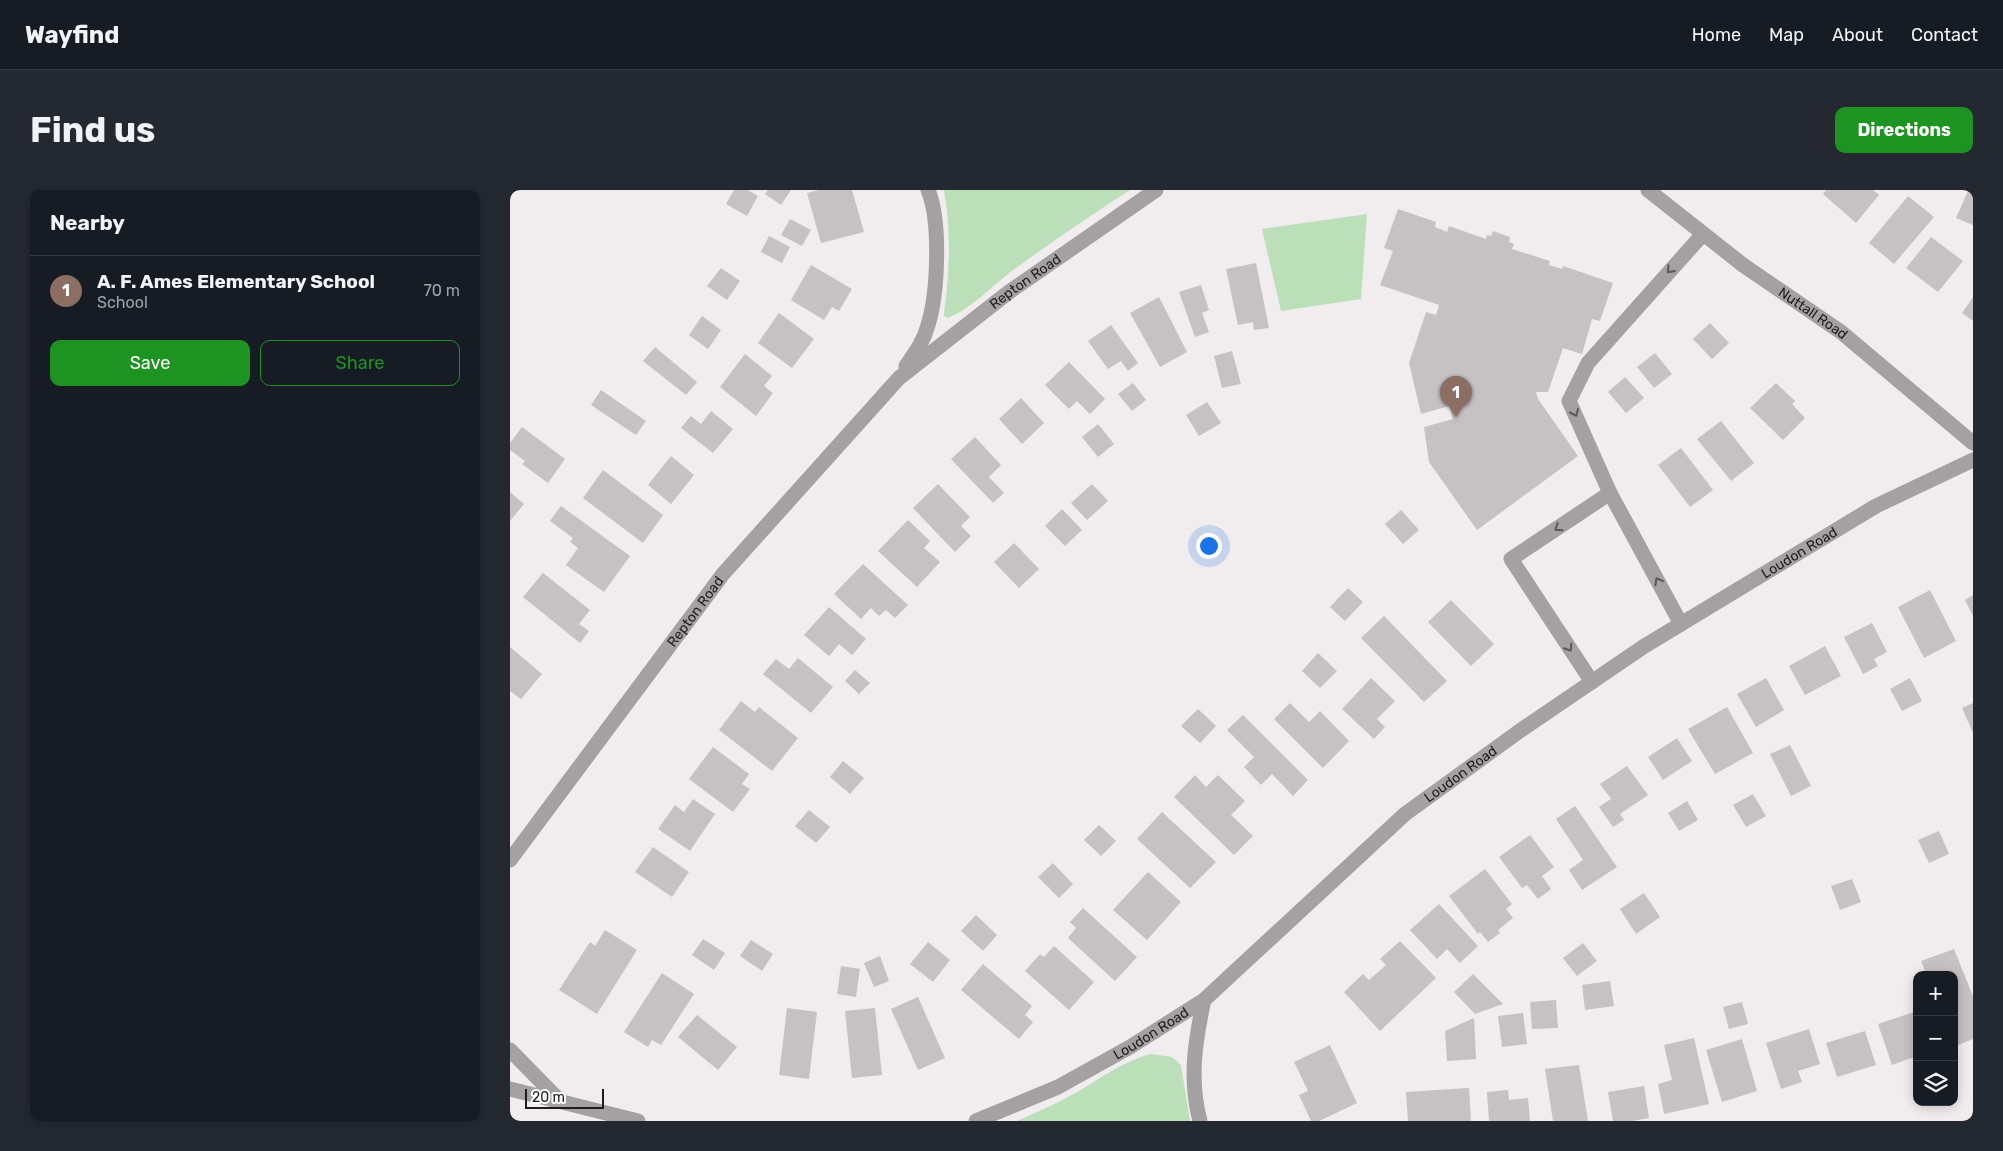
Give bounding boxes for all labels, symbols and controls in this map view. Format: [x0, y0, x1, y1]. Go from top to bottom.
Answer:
text: Wayfind [25, 21, 119, 49]
text: Home [1692, 24, 1741, 46]
text: Map [1769, 24, 1804, 46]
text: About [1832, 24, 1883, 46]
text: Contact [1911, 24, 1978, 46]
button: Directions [1835, 107, 1973, 153]
text: Find us [30, 109, 155, 151]
text: Nearby [50, 210, 125, 235]
street label: Repton Road [986, 250, 1064, 313]
one-way arrow [1667, 265, 1676, 274]
text: A. F. Ames Elementary School [97, 270, 375, 293]
text: 1 [62, 281, 70, 300]
text: 70 m [423, 281, 460, 300]
street label: Nuttall Road [1775, 283, 1851, 343]
text: School [97, 293, 148, 312]
button: Save [50, 340, 250, 386]
button: Share [260, 340, 460, 386]
pin: 1 [1440, 376, 1472, 417]
one-way arrow [1568, 408, 1579, 417]
one-way arrow [1554, 522, 1564, 531]
street label: Loudon Road [1758, 523, 1840, 582]
your location [1196, 533, 1222, 559]
street label: Repton Road [663, 573, 727, 650]
one-way arrow [1654, 578, 1664, 587]
one-way arrow [1563, 642, 1572, 651]
street label: Loudon Road [1421, 742, 1500, 806]
map controls [1913, 971, 1958, 1106]
button: + [1913, 971, 1958, 1016]
street label: Loudon Road [1110, 1004, 1192, 1063]
button: − [1913, 1016, 1958, 1061]
button: layers [1913, 1061, 1958, 1106]
scale bar [525, 1086, 604, 1109]
text: 20 m [532, 1089, 565, 1106]

